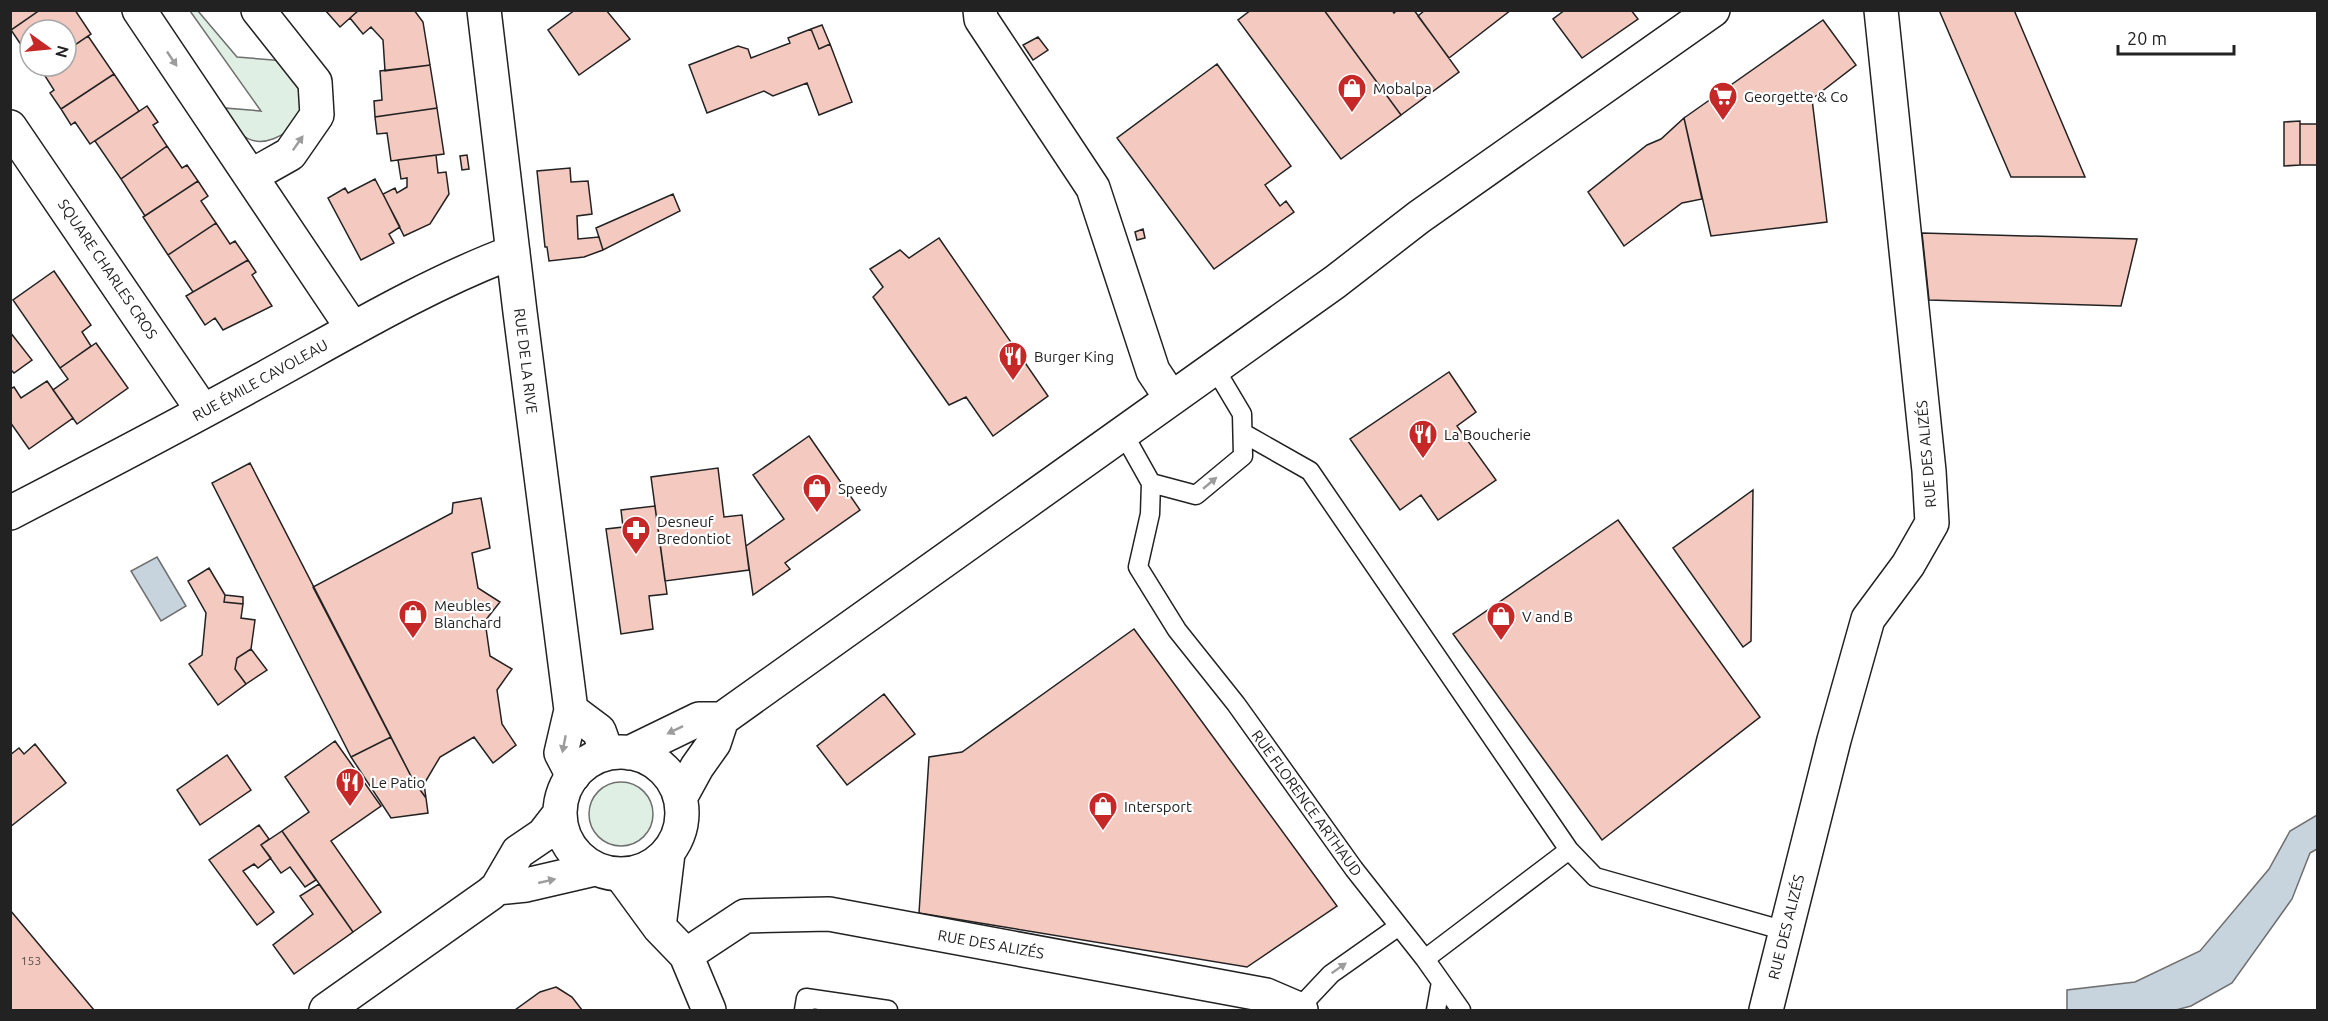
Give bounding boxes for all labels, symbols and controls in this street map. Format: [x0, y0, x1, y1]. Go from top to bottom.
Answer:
north arrow [18, 18, 78, 78]
scale bar [2118, 18, 2234, 56]
text: 20 m [2127, 28, 2167, 48]
text: N [52, 44, 73, 60]
one-way arrow [166, 51, 177, 67]
shop icon: Mobalpa [1336, 72, 1368, 114]
place label: Mobalpa [1373, 80, 1432, 97]
supermarket icon: Georgette & Co [1707, 80, 1739, 122]
place label: Georgette & Co [1744, 88, 1848, 105]
one-way arrow [292, 136, 304, 152]
street label: SQUARE CHARLES CROS [55, 196, 161, 342]
street label: RUE DE LA RIVE [511, 307, 541, 415]
street label: RUE ÉMILE CAVOLEAU [189, 336, 331, 424]
restaurant icon: Burger King [997, 340, 1029, 382]
place label: Burger King [1034, 348, 1114, 365]
street label: RUE DES ALIZÉS [1913, 399, 1939, 508]
restaurant icon: La Boucherie [1407, 418, 1439, 460]
place label: La Boucherie [1444, 426, 1531, 443]
shop icon: Speedy [801, 472, 833, 514]
one-way arrow [1202, 477, 1218, 490]
place label: Speedy [838, 480, 887, 497]
place label: Desneuf Bredontiot [657, 513, 731, 547]
pharmacy icon: Desneuf Bredontiot [620, 514, 652, 556]
place label: Meubles Blanchard [434, 597, 501, 631]
shop icon: Meubles Blanchard [397, 598, 429, 640]
shop icon: V and B [1485, 600, 1517, 642]
place label: V and B [1522, 608, 1573, 625]
one-way arrow [666, 726, 683, 735]
street label: RUE FLORENCE ARTHAUD [1248, 727, 1366, 879]
one-way arrow [559, 735, 568, 754]
restaurant icon: Le Patio [334, 766, 366, 808]
place label: Le Patio [371, 774, 425, 791]
shop icon: Intersport [1087, 790, 1119, 832]
place label: Intersport [1124, 798, 1192, 815]
street label: RUE DES ALIZÉS [1765, 873, 1807, 981]
one-way arrow [537, 875, 556, 885]
street label: RUE DES ALIZÉS [936, 926, 1046, 962]
house number: 153 [21, 954, 41, 967]
one-way arrow [1331, 963, 1347, 974]

